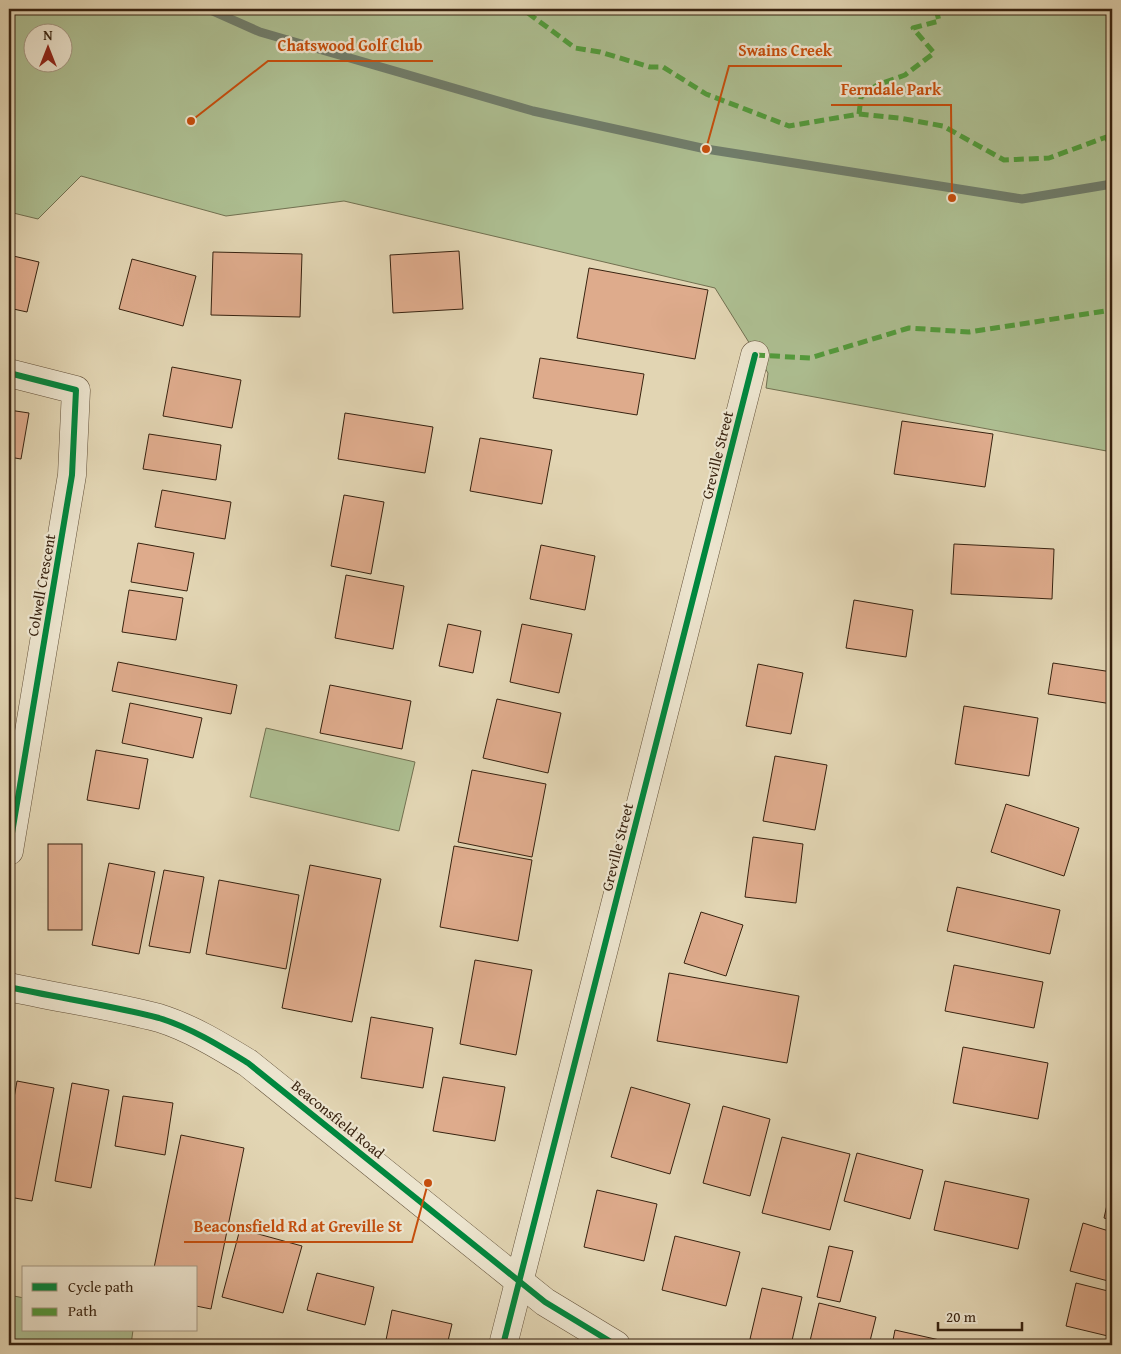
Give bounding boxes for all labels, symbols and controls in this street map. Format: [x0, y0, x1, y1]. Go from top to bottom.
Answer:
north arrow [22, 22, 72, 72]
text: N [43, 25, 53, 45]
callout: Chatswood Golf Club [268, 30, 433, 61]
text: Chatswood Golf Club [278, 33, 423, 57]
callout: Swains Creek [729, 35, 842, 66]
text: Swains Creek [738, 38, 833, 62]
callout: Ferndale Park [831, 74, 951, 105]
text: Ferndale Park [841, 77, 942, 101]
street label: Greville Street [696, 408, 738, 501]
street label: Colwell Crescent [22, 531, 60, 638]
street label: Greville Street [596, 800, 638, 893]
street label: Beaconsfield Road [287, 1075, 389, 1163]
callout: Beaconsfield Rd at Greville St [184, 1211, 412, 1242]
text: Beaconsfield Rd at Greville St [194, 1214, 402, 1238]
legend [22, 1266, 198, 1332]
text: Cycle path [68, 1276, 134, 1297]
scale bar [938, 1299, 1022, 1331]
text: Path [68, 1300, 97, 1321]
text: 20 m [946, 1306, 977, 1327]

